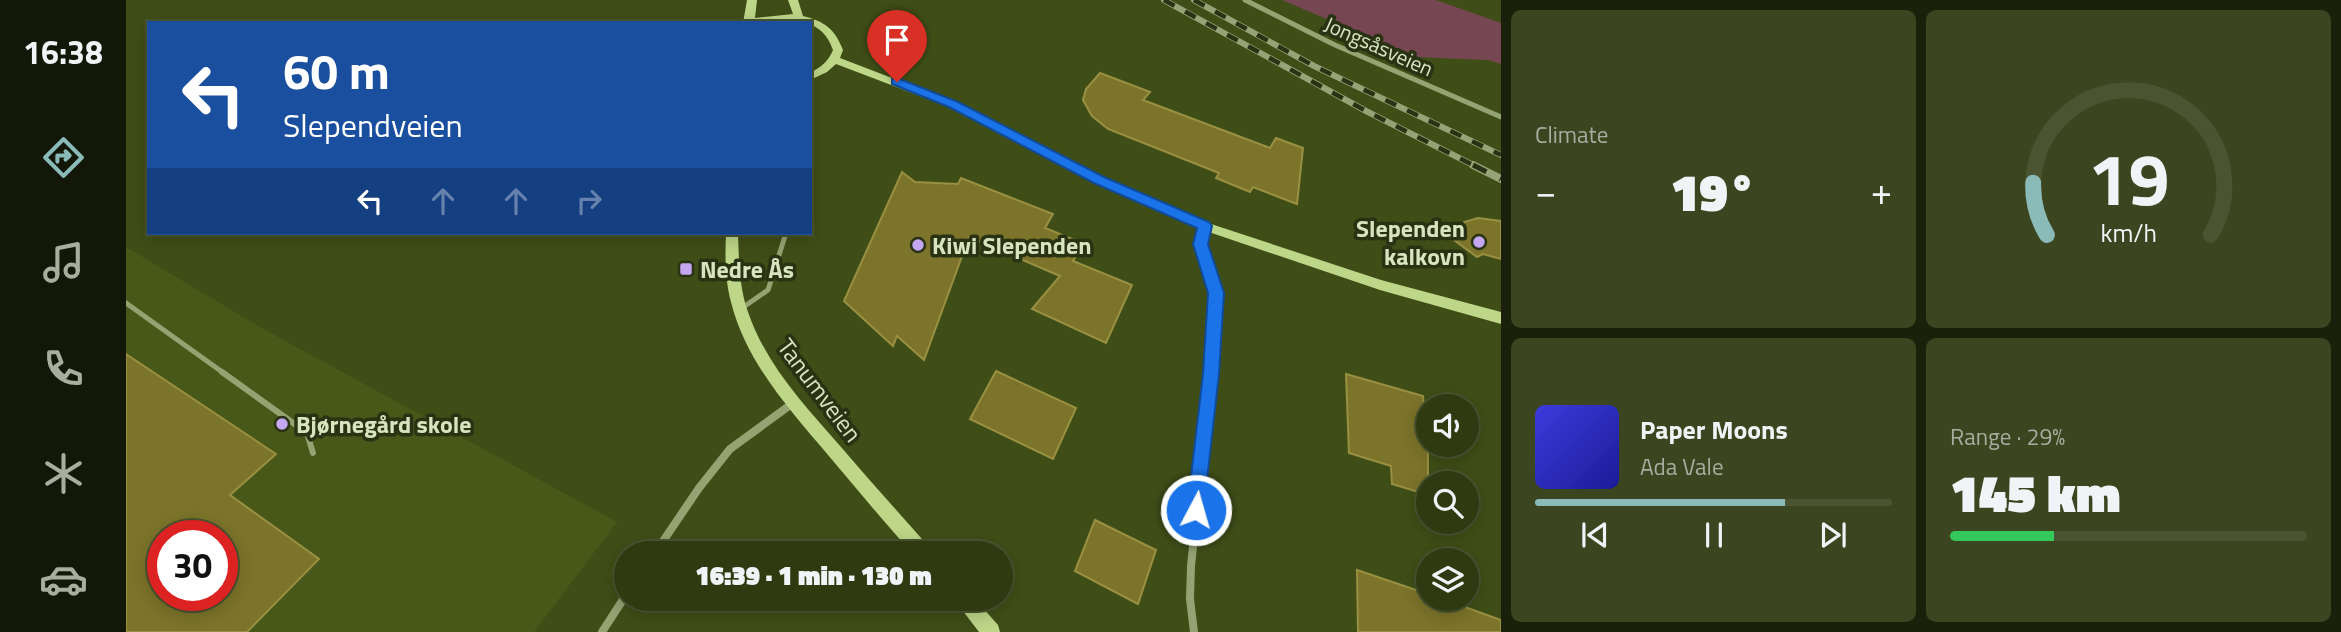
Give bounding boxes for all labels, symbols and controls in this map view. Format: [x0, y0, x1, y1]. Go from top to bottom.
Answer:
street label: Jongsåsveien [1319, 8, 1439, 84]
pin [867, 10, 927, 82]
icon: arrive [878, 21, 916, 59]
text: 16:38 [23, 28, 103, 76]
text: 60 m [283, 33, 390, 108]
icon: left [168, 49, 259, 140]
text: Slependveien [283, 101, 463, 149]
text: Climate [1535, 117, 1608, 152]
text: 19 [2088, 123, 2169, 233]
icon: directions [39, 133, 88, 182]
text: 19° [1671, 152, 1756, 231]
text: − [1535, 162, 1556, 220]
text: + [1871, 162, 1892, 220]
icon: left [351, 182, 389, 220]
icon: ahead [424, 182, 462, 220]
icon: ahead [497, 182, 535, 220]
icon: right [570, 182, 608, 220]
place label: Slependen kalkovn [1356, 210, 1465, 274]
text: km/h [2100, 214, 2157, 252]
place label: Kiwi Slependen [932, 227, 1091, 263]
marker: Slependen kalkovn [1471, 234, 1487, 250]
marker: Kiwi Slependen [910, 237, 926, 253]
icon: music [39, 238, 88, 287]
place label: Nedre Ås [700, 251, 794, 287]
marker: Nedre Ås [678, 261, 694, 277]
street label: Tanumveien [769, 331, 871, 449]
icon: phone [39, 344, 88, 393]
map controls [1416, 394, 1479, 611]
button: sound [1416, 394, 1479, 457]
place label: Bjørnegård skole [296, 406, 471, 442]
text: Paper Moons [1640, 410, 1788, 449]
marker: Bjørnegård skole [274, 416, 290, 432]
text: Range · 29% [1950, 419, 2065, 454]
icon: climate [39, 449, 88, 498]
text: Ada Vale [1640, 449, 1724, 484]
text: 145 km [1950, 453, 2121, 532]
button: search [1416, 471, 1479, 534]
position arrow [1159, 473, 1233, 547]
icon: previous [1576, 516, 1614, 554]
icon: pause [1695, 516, 1733, 554]
icon: next [1814, 516, 1852, 554]
speed limit sign: 30 [147, 520, 238, 611]
button: layers [1416, 548, 1479, 611]
icon: car [39, 555, 88, 604]
text: 16:39 · 1 min · 130 m [695, 556, 932, 595]

